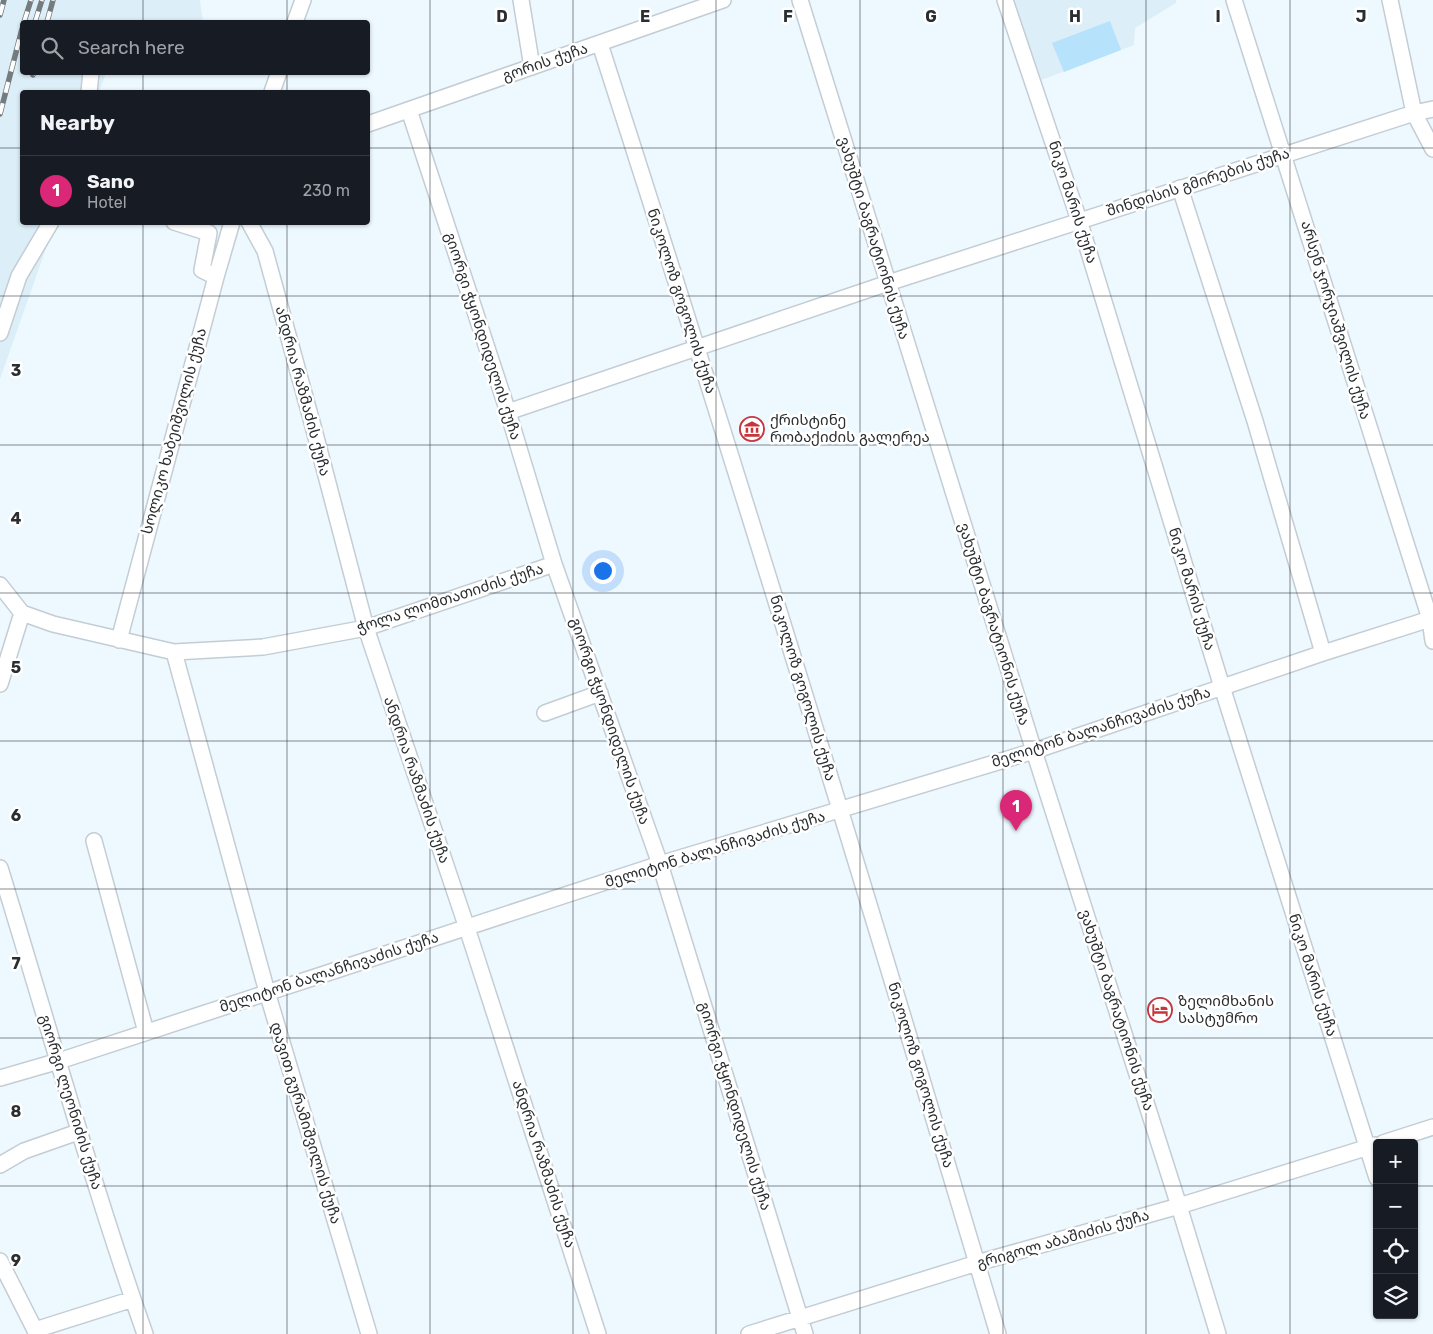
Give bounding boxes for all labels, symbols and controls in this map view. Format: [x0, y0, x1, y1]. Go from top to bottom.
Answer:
text: D [496, 7, 508, 26]
text: E [640, 7, 650, 26]
text: F [783, 7, 793, 26]
text: G [925, 7, 937, 26]
text: H [1069, 7, 1081, 26]
text: I [1215, 7, 1221, 26]
text: J [1356, 7, 1366, 26]
search box [20, 20, 370, 75]
icon: search [38, 34, 66, 62]
text: Search here [78, 36, 185, 59]
street label: გორის ქუჩა [500, 39, 590, 85]
text: Nearby [40, 110, 115, 135]
street label: ვახუშტი ბაგრატიონის ქუჩა [835, 134, 913, 342]
street label: ნიკო მარის ქუჩა [1045, 139, 1101, 265]
street label: შინდისის გმირების ქუჩა [1104, 144, 1292, 220]
text: Sano [87, 170, 135, 193]
text: 1 [52, 181, 60, 200]
text: 230 m [303, 181, 350, 200]
text: Hotel [87, 193, 127, 212]
street label: ნიკოლოზ გოგოლის ქუჩა [644, 206, 720, 396]
street label: არსენ ჯორჯიაშვილის ქუჩა [1297, 218, 1375, 422]
street label: გიორგი ჭყონდიდელის ქუჩა [441, 230, 525, 442]
street label: ანდრია რაზმაძის ქუჩა [272, 304, 334, 478]
street label: სოლიკო ხაბეიშვილის ქუჩა [138, 326, 210, 536]
text: 3 [11, 361, 21, 380]
place label: ქრისტინე რობაქიძის გალერეა [770, 411, 930, 446]
museum icon: ქრისტინე რობაქიძის გალერეა [739, 416, 765, 442]
text: 4 [11, 509, 22, 528]
street label: ვახუშტი ბაგრატიონის ქუჩა [955, 520, 1033, 728]
street label: ნიკო მარის ქუჩა [1165, 525, 1219, 653]
your location [590, 558, 616, 584]
street label: ჭოლა ლომთათიძის ქუჩა [354, 559, 546, 637]
street label: ნიკოლოზ გოგოლის ქუჩა [766, 593, 840, 783]
street label: გიორგი ჭყონდიდელის ქუჩა [566, 615, 654, 827]
text: 5 [11, 658, 21, 677]
street label: მელიტონ ბალანჩივაძის ქუჩა [989, 683, 1213, 771]
street label: ანდრია რაზმაძის ქუჩა [380, 694, 454, 866]
pin: 1 [1000, 790, 1032, 831]
text: 6 [11, 806, 21, 825]
street label: მელიტონ ბალანჩივაძის ქუჩა [603, 807, 827, 891]
street label: ვახუშტი ბაგრატიონის ქუჩა [1076, 907, 1158, 1113]
street label: ნიკო მარის ქუჩა [1285, 912, 1341, 1038]
street label: მელიტონ ბალანჩივაძის ქუჩა [217, 928, 441, 1016]
text: 7 [11, 954, 21, 973]
street label: ნიკოლოზ გოგოლის ქუჩა [884, 980, 958, 1170]
place label: ზელიმხანის სასტუმრო [1178, 992, 1274, 1027]
hotel icon: ზელიმხანის სასტუმრო [1147, 997, 1173, 1023]
street label: გიორგი ჭყონდიდელის ქუჩა [695, 999, 775, 1213]
street label: გიორგი ლეონიძის ქუჩა [36, 1012, 106, 1192]
street label: დავით გურამიშვილის ქუჩა [267, 1020, 345, 1226]
street label: ანდრია რაზმაძის ქუჩა [508, 1078, 580, 1250]
text: 8 [11, 1102, 22, 1121]
map controls [1373, 1139, 1418, 1319]
button: + [1373, 1139, 1418, 1184]
button: − [1373, 1184, 1418, 1229]
street label: გრიგოლ აბაშიძის ქუჩა [975, 1206, 1151, 1272]
button: locate [1373, 1229, 1418, 1274]
text: 9 [11, 1251, 21, 1270]
button: layers [1373, 1274, 1418, 1319]

